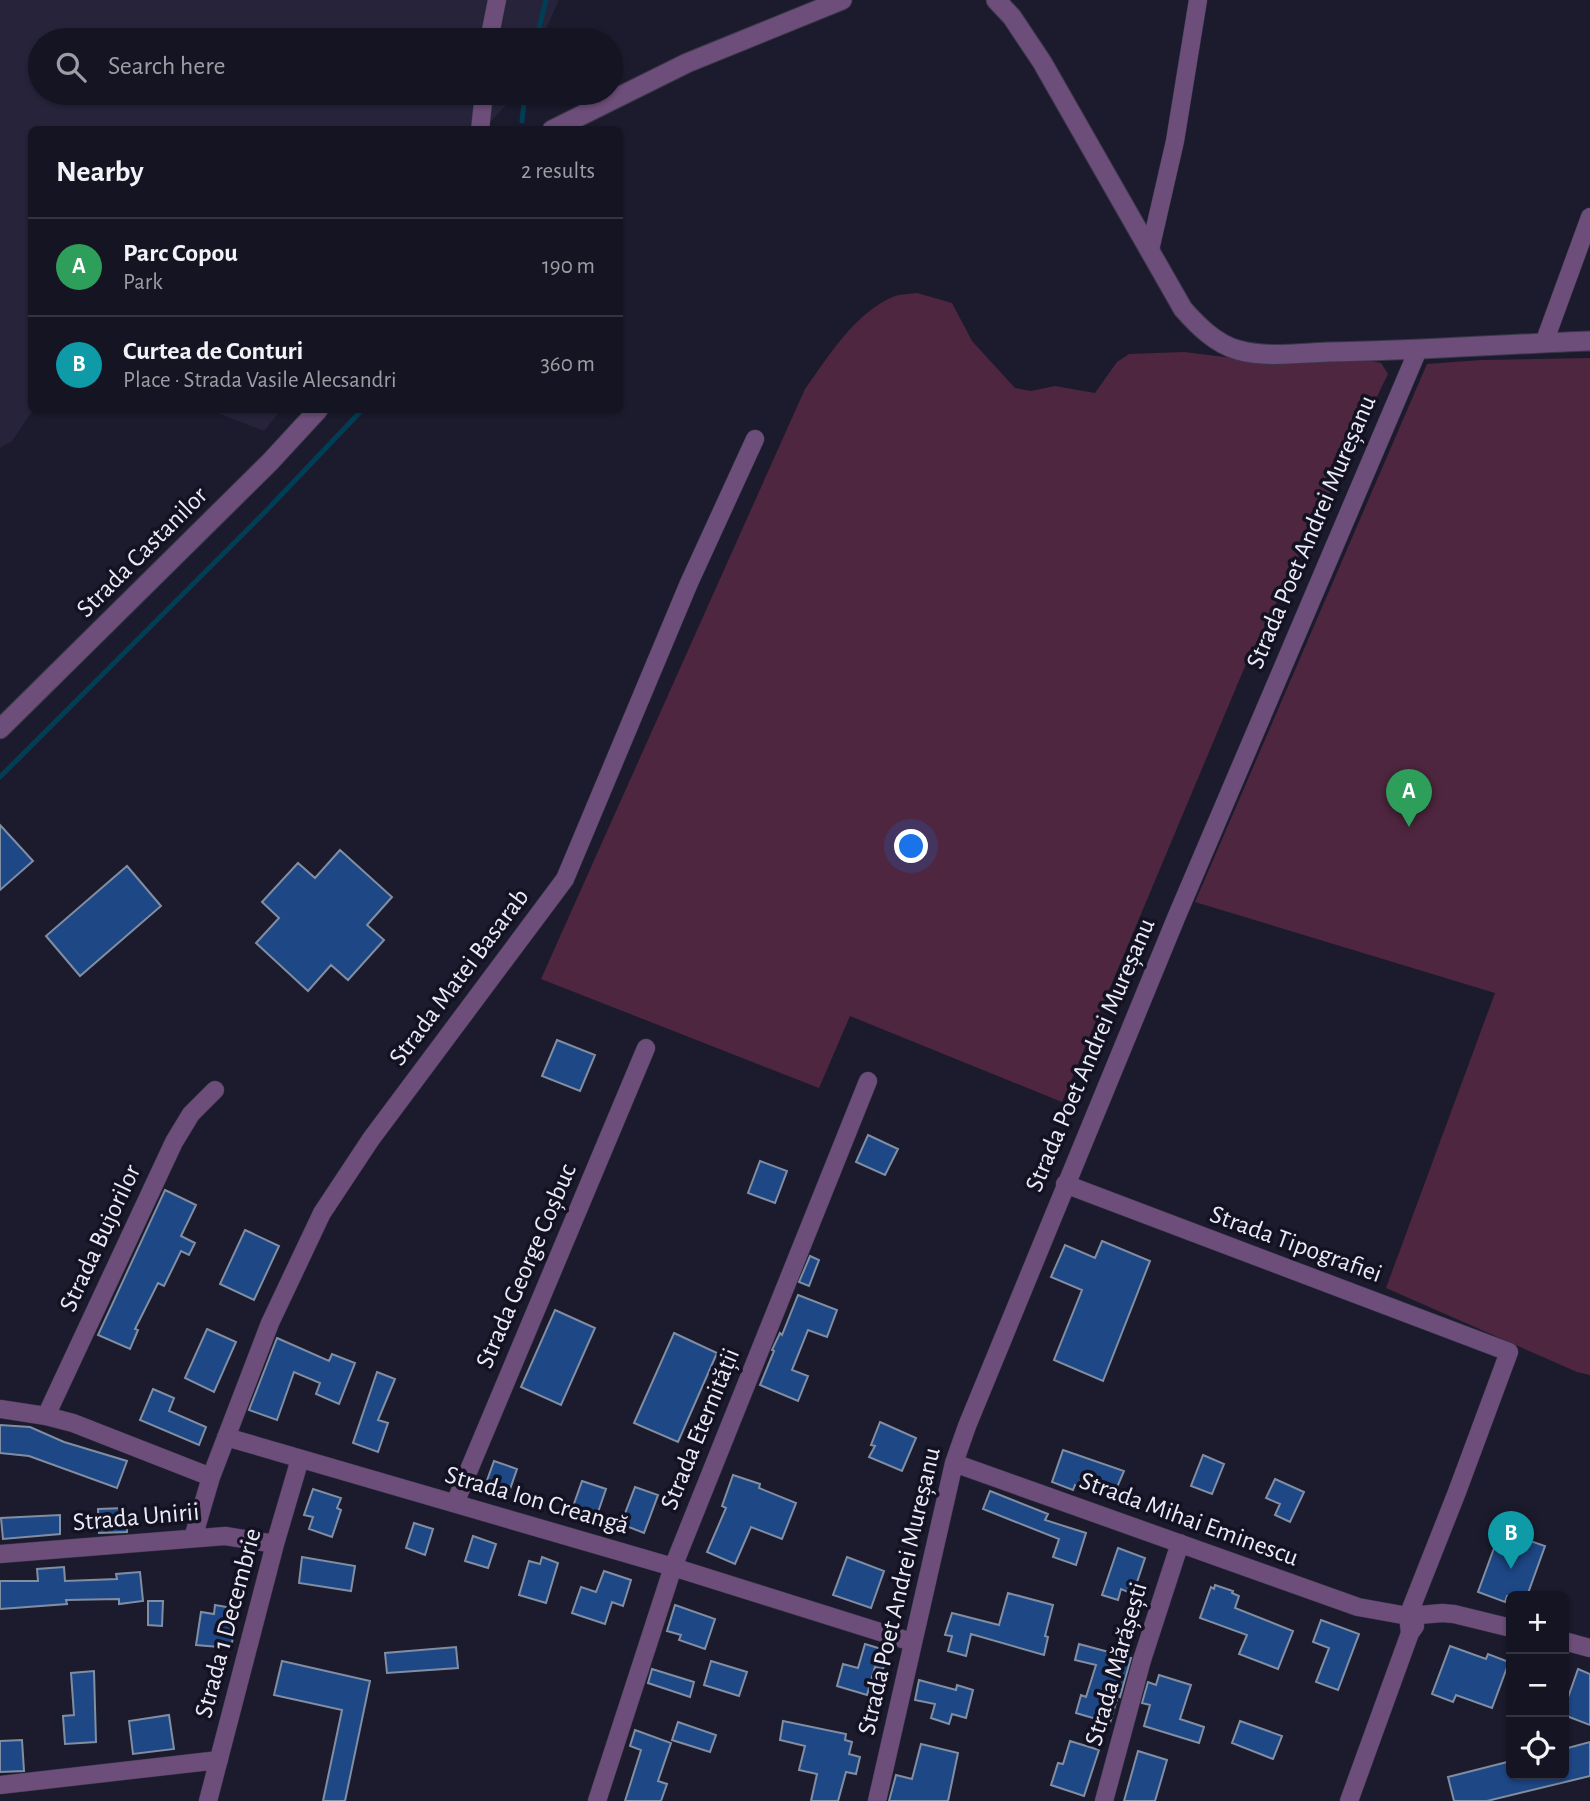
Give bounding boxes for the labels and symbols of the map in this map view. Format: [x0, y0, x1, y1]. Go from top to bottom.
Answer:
street label: Strada Poet Andrei Mureșanu [1242, 392, 1382, 673]
street label: Strada Castanilor [72, 481, 213, 622]
pin: A [1386, 769, 1432, 827]
your location [894, 829, 928, 863]
street label: Strada Matei Basarab [384, 884, 534, 1070]
street label: Strada Poet Andrei Mureșanu [1021, 915, 1161, 1196]
street label: Strada Bujorilor [55, 1160, 146, 1316]
street label: Strada George Coșbuc [471, 1160, 583, 1373]
street label: Strada Tipografiei [1207, 1201, 1385, 1287]
street label: Strada Eternității [656, 1345, 746, 1514]
street label: Strada Poet Andrei Mureșanu [853, 1445, 947, 1738]
street label: Strada Ion Creangă [442, 1461, 632, 1539]
street label: Strada Mihai Eminescu [1076, 1467, 1302, 1571]
street label: Strada Unirii [72, 1499, 200, 1535]
pin: B [1488, 1511, 1534, 1569]
street label: Strada 1 Decembrie [190, 1525, 266, 1721]
street label: Strada Mărășești [1080, 1579, 1154, 1749]

